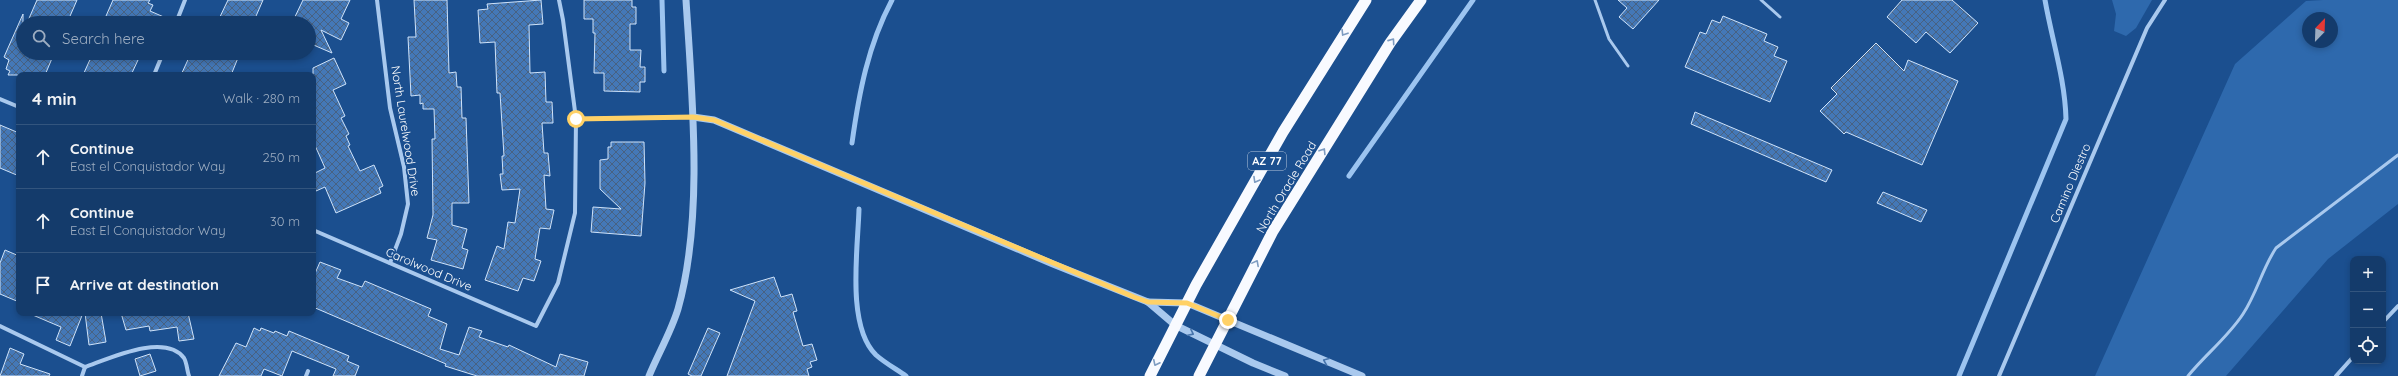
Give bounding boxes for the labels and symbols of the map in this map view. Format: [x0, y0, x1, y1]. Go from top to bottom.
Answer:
north arrow [2302, 12, 2338, 48]
one-way arrow [1342, 29, 1349, 36]
one-way arrow [1387, 38, 1395, 45]
street label: North Laurelwood Drive [388, 65, 424, 197]
route start [567, 110, 585, 128]
street label: North Oracle Road [1253, 138, 1319, 236]
street label: Camino Diestro [2046, 141, 2094, 225]
one-way arrow [1318, 148, 1326, 155]
road number: AZ 77 [1248, 152, 1286, 170]
one-way arrow [1253, 176, 1260, 183]
street label: Carolwood Drive [384, 244, 475, 294]
one-way arrow [1252, 260, 1259, 267]
route end [1219, 311, 1237, 329]
one-way arrow [1187, 328, 1194, 336]
one-way arrow [1322, 358, 1330, 366]
one-way arrow [1153, 359, 1161, 366]

